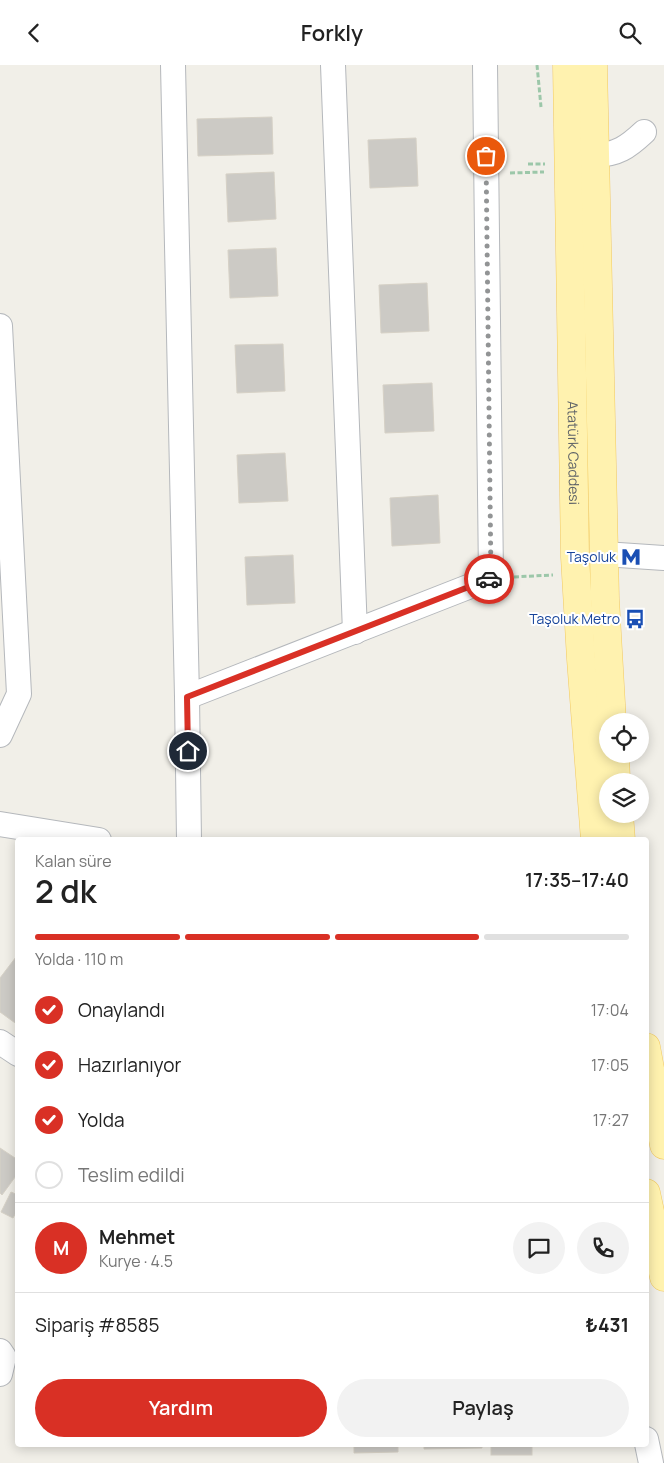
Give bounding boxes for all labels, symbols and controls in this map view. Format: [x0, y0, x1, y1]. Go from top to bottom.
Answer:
text: Forkly [301, 18, 363, 48]
icon: back [20, 19, 48, 47]
icon: search [616, 19, 644, 47]
pin [465, 135, 507, 177]
icon: bag [472, 142, 500, 170]
street label: Atatürk Caddesi [563, 401, 584, 505]
metro station icon: Taşoluk [620, 546, 642, 568]
place label: Taşoluk [567, 547, 617, 566]
courier [464, 554, 514, 604]
icon: car [475, 565, 503, 593]
bus stop icon: Taşoluk Metro [624, 608, 646, 630]
place label: Taşoluk Metro [529, 609, 620, 628]
map controls [599, 713, 649, 823]
button: locate [599, 713, 649, 763]
pin [167, 730, 209, 772]
icon: home [174, 737, 202, 765]
button: layers [599, 773, 649, 823]
text: Kalan süre [35, 850, 112, 872]
text: 17:35–17:40 [525, 867, 629, 893]
text: 2 dk [35, 869, 96, 913]
text: Yolda · 110 m [35, 948, 123, 970]
icon: check [35, 996, 63, 1024]
text: Onaylandı [78, 997, 165, 1023]
text: 17:04 [591, 999, 629, 1021]
icon: check [35, 1051, 63, 1079]
text: Hazırlanıyor [78, 1052, 181, 1078]
text: 17:05 [591, 1054, 629, 1076]
icon: check [35, 1106, 63, 1134]
text: Yolda [78, 1107, 125, 1133]
text: 17:27 [593, 1109, 629, 1131]
text: Teslim edildi [78, 1162, 185, 1188]
button: chat [513, 1222, 565, 1274]
button: phone [577, 1222, 629, 1274]
text: Mehmet [99, 1224, 175, 1250]
text: M [53, 1235, 69, 1261]
text: Kurye · 4.5 [99, 1250, 173, 1272]
text: Sipariş #8585 [35, 1312, 160, 1338]
text: ₺431 [586, 1312, 629, 1338]
button: Yardım [35, 1379, 327, 1437]
button: Paylaş [337, 1379, 629, 1437]

